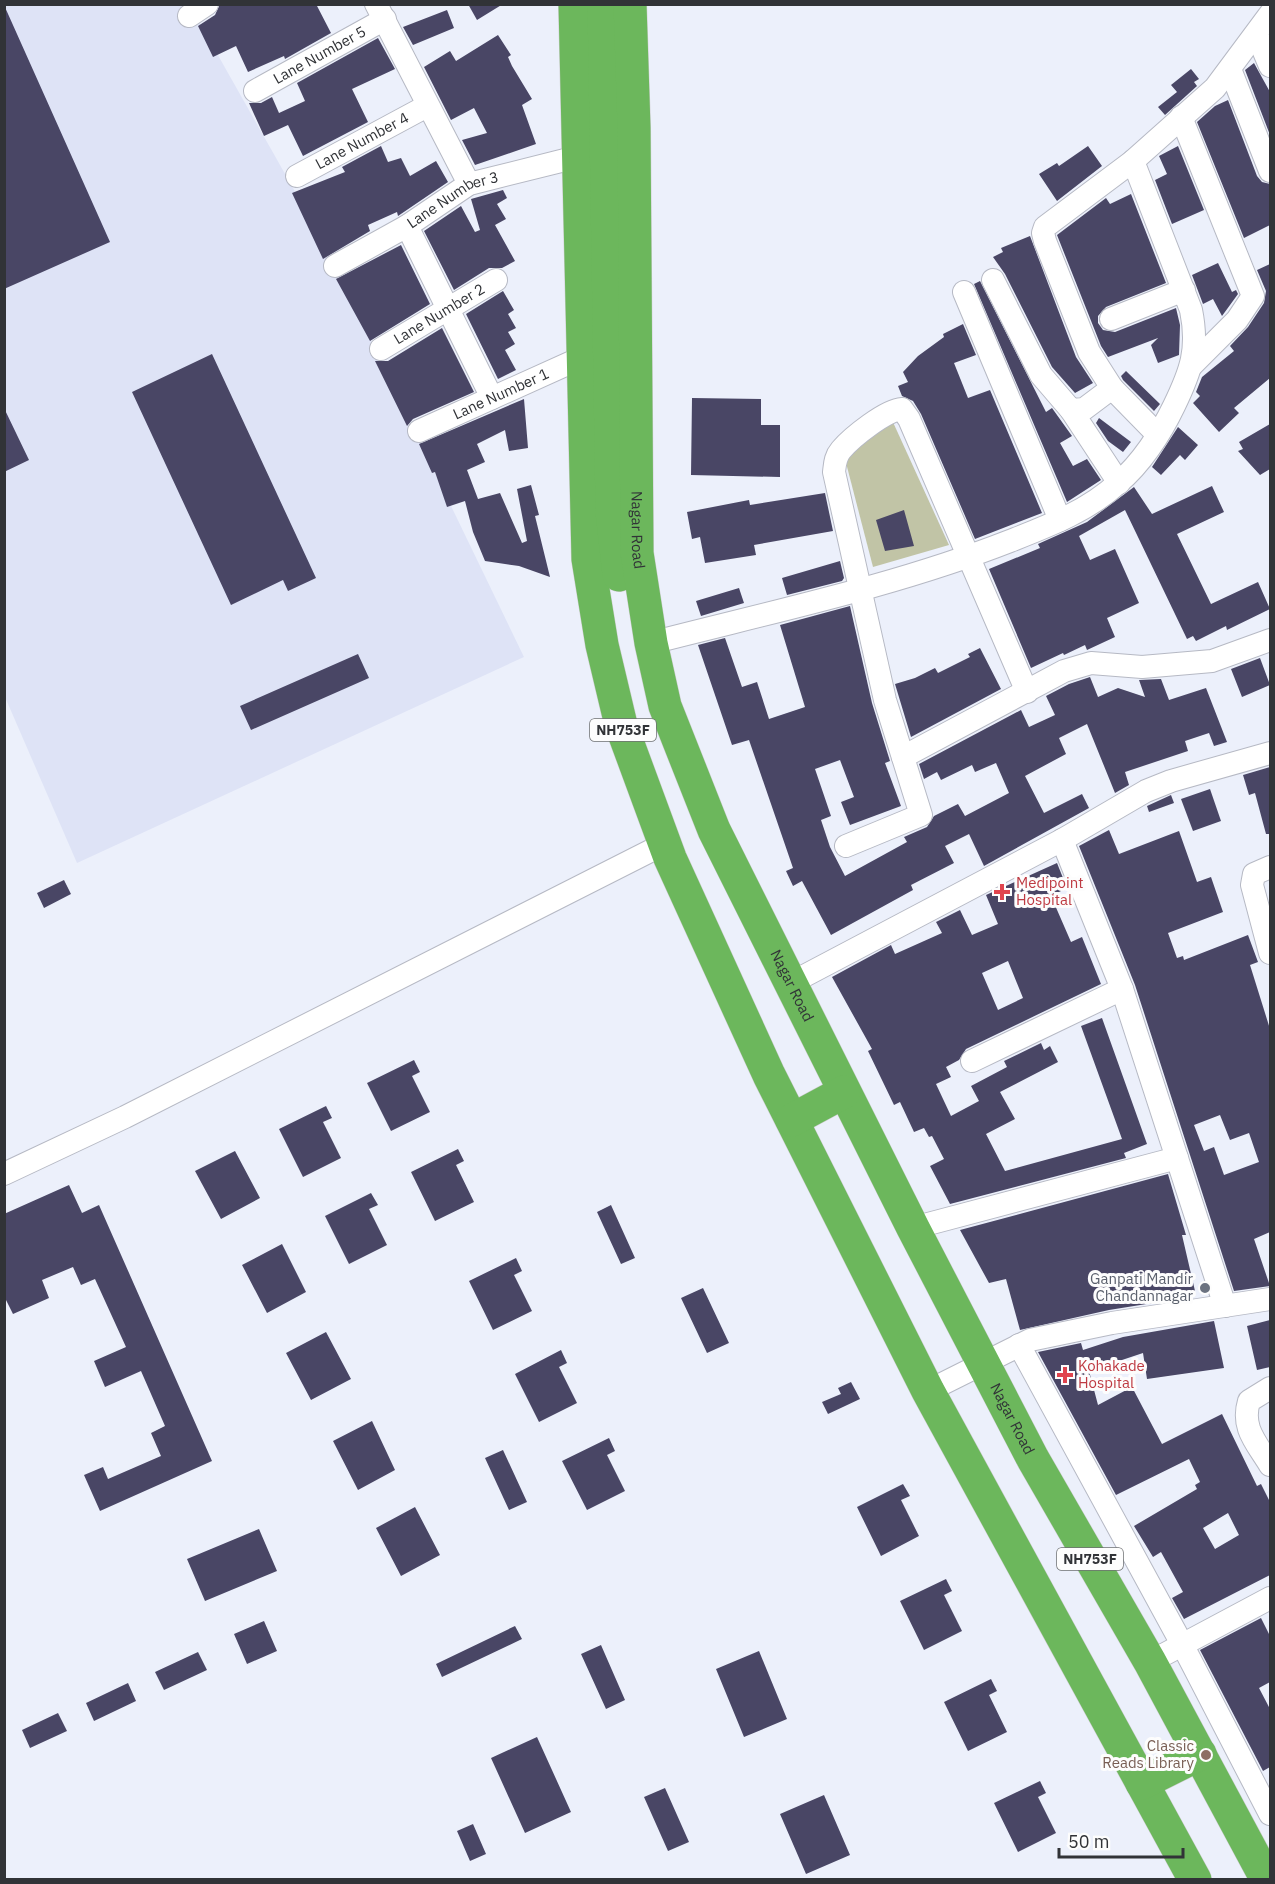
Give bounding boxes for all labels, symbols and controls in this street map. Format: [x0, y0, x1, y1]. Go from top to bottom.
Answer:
street label: Lane Number 5 [270, 21, 369, 88]
street label: Lane Number 4 [312, 108, 412, 173]
street label: Lane Number 3 [403, 167, 501, 232]
street label: Lane Number 2 [390, 279, 488, 348]
street label: Lane Number 1 [450, 364, 552, 423]
street label: Nagar Road [628, 491, 649, 570]
road number: NH753F [590, 719, 656, 741]
place label: Medipoint Hospital [1016, 873, 1084, 909]
marker: Medipoint Hospital [993, 883, 1011, 901]
street label: Nagar Road [766, 946, 818, 1025]
place label: Ganpati Mandir Chandannagar [1090, 1269, 1193, 1305]
marker: Ganpati Mandir Chandannagar [1198, 1281, 1212, 1295]
place label: Kohakade Hospital [1078, 1356, 1145, 1392]
marker: Kohakade Hospital [1056, 1366, 1074, 1384]
street label: Nagar Road [986, 1380, 1039, 1458]
road number: NH753F [1057, 1548, 1123, 1570]
place label: Classic Reads Library [1102, 1736, 1195, 1772]
marker: Classic Reads Library [1199, 1748, 1213, 1762]
scale bar [1059, 1821, 1184, 1859]
text: 50 m [1068, 1830, 1110, 1853]

